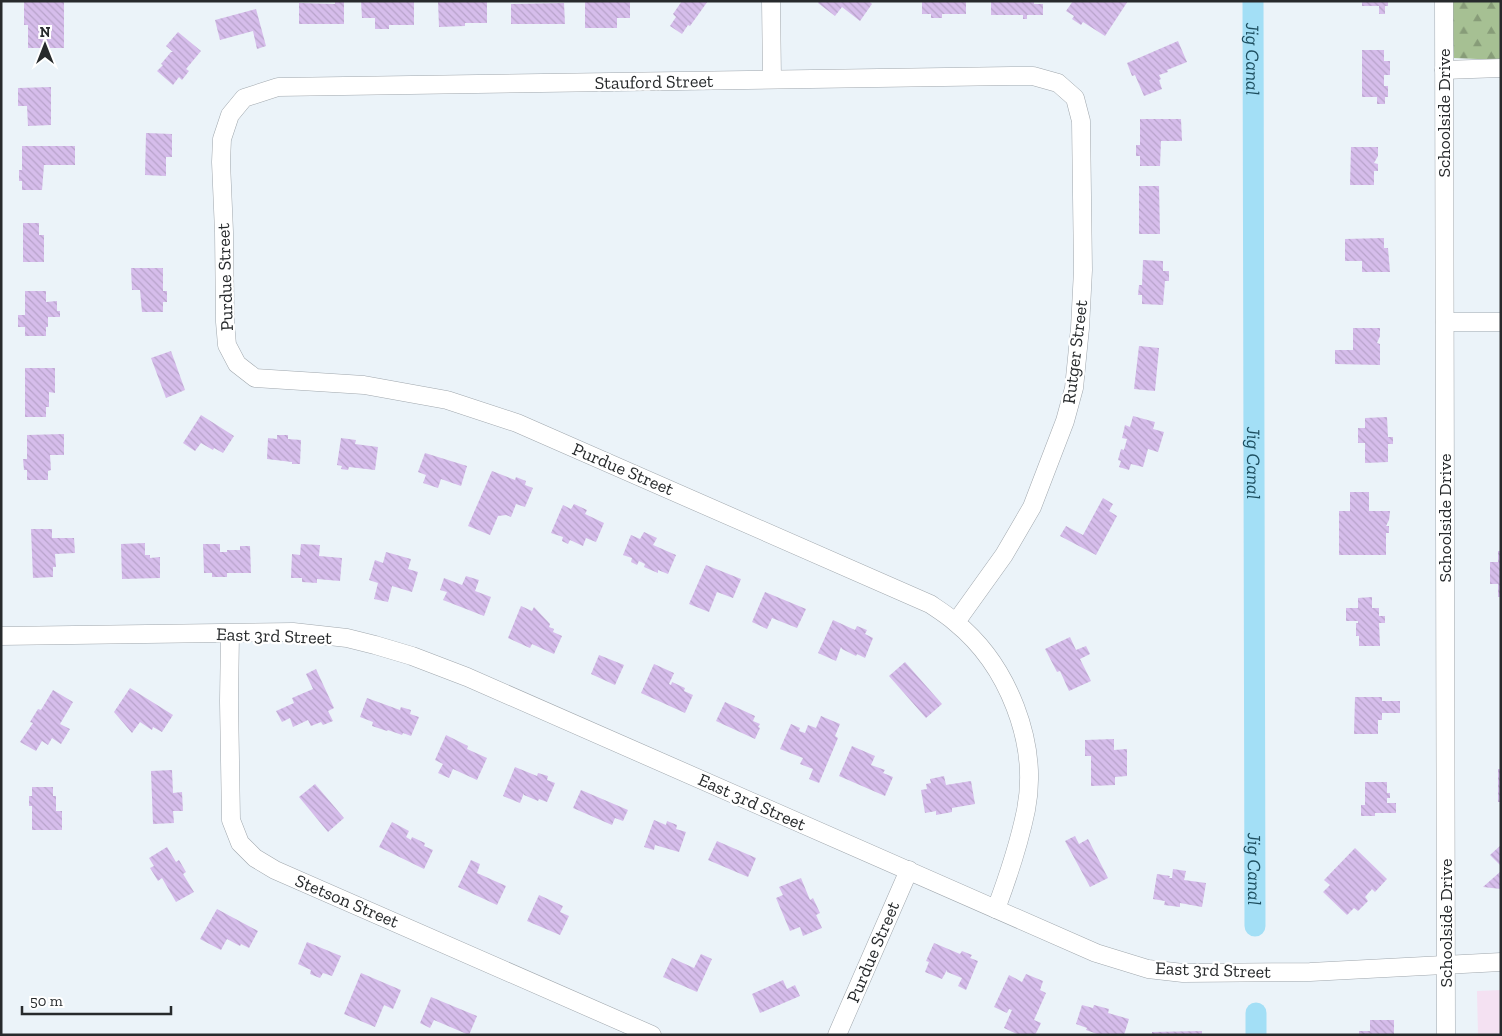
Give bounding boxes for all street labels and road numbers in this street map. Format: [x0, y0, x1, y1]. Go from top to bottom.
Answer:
street label: Schoolside Drive [1433, 49, 1455, 177]
street label: Stauford Street [594, 70, 714, 94]
street label: Purdue Street [212, 222, 238, 331]
street label: Rutger Street [1058, 298, 1092, 405]
street label: Purdue Street [569, 438, 677, 500]
street label: Schoolside Drive [1434, 454, 1456, 582]
street label: East 3rd Street [216, 623, 333, 649]
street label: East 3rd Street [695, 768, 810, 836]
street label: Schoolside Drive [1435, 859, 1457, 987]
street label: Stetson Street [292, 869, 402, 933]
street label: Purdue Street [842, 898, 904, 1006]
street label: East 3rd Street [1155, 957, 1272, 983]

